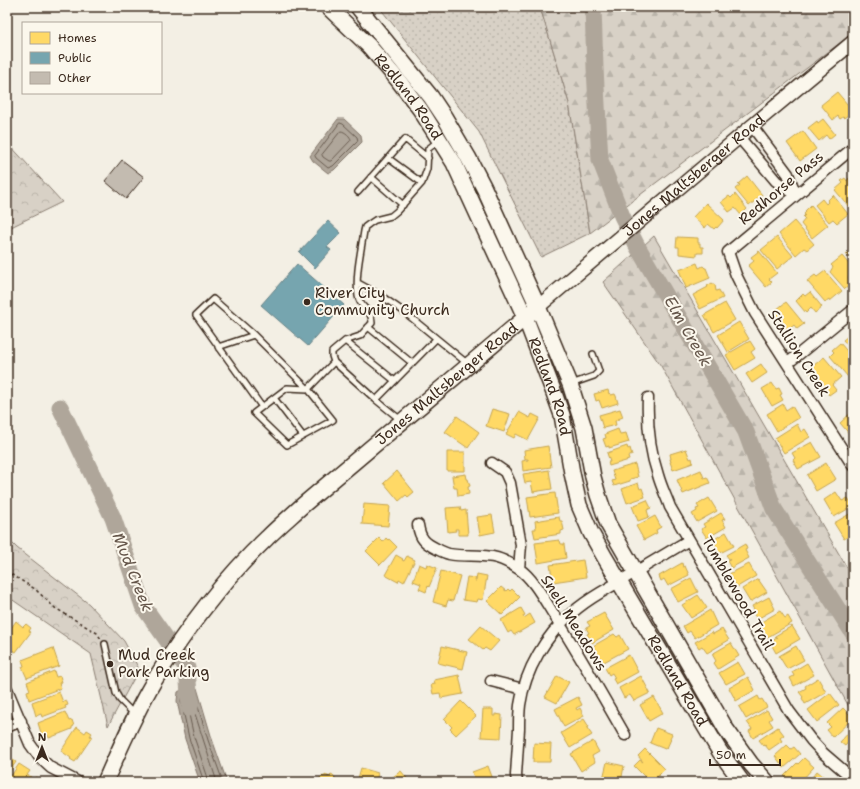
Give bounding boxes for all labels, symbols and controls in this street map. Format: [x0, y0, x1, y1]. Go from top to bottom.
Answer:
legend [22, 22, 162, 94]
text: Homes [58, 30, 97, 46]
street label: Redland Road [370, 49, 447, 144]
text: Public [58, 50, 92, 66]
text: Other [58, 70, 92, 86]
street label: Jones Maltsberger Road [618, 109, 769, 241]
street label: Redhorse Pass [734, 147, 828, 229]
place label: River City Community Church [315, 283, 450, 320]
water label: Elm Creek [659, 292, 717, 370]
marker: River City Community Church [302, 297, 312, 307]
street label: Stallion Creek [763, 306, 835, 400]
street label: Jones Maltsberger Road [371, 318, 523, 450]
street label: Redland Road [524, 334, 575, 438]
water label: Mud Creek [108, 529, 158, 615]
street label: Tumblewood Trail [697, 532, 779, 654]
street label: Snell Meadows [536, 571, 612, 675]
street label: Redland Road [643, 631, 713, 730]
place label: Mud Creek Park Parking [118, 645, 209, 682]
marker: Mud Creek Park Parking [105, 659, 115, 669]
north arrow [22, 727, 62, 767]
text: N [38, 730, 47, 745]
scale bar [710, 741, 780, 767]
text: 50 m [716, 747, 746, 763]

